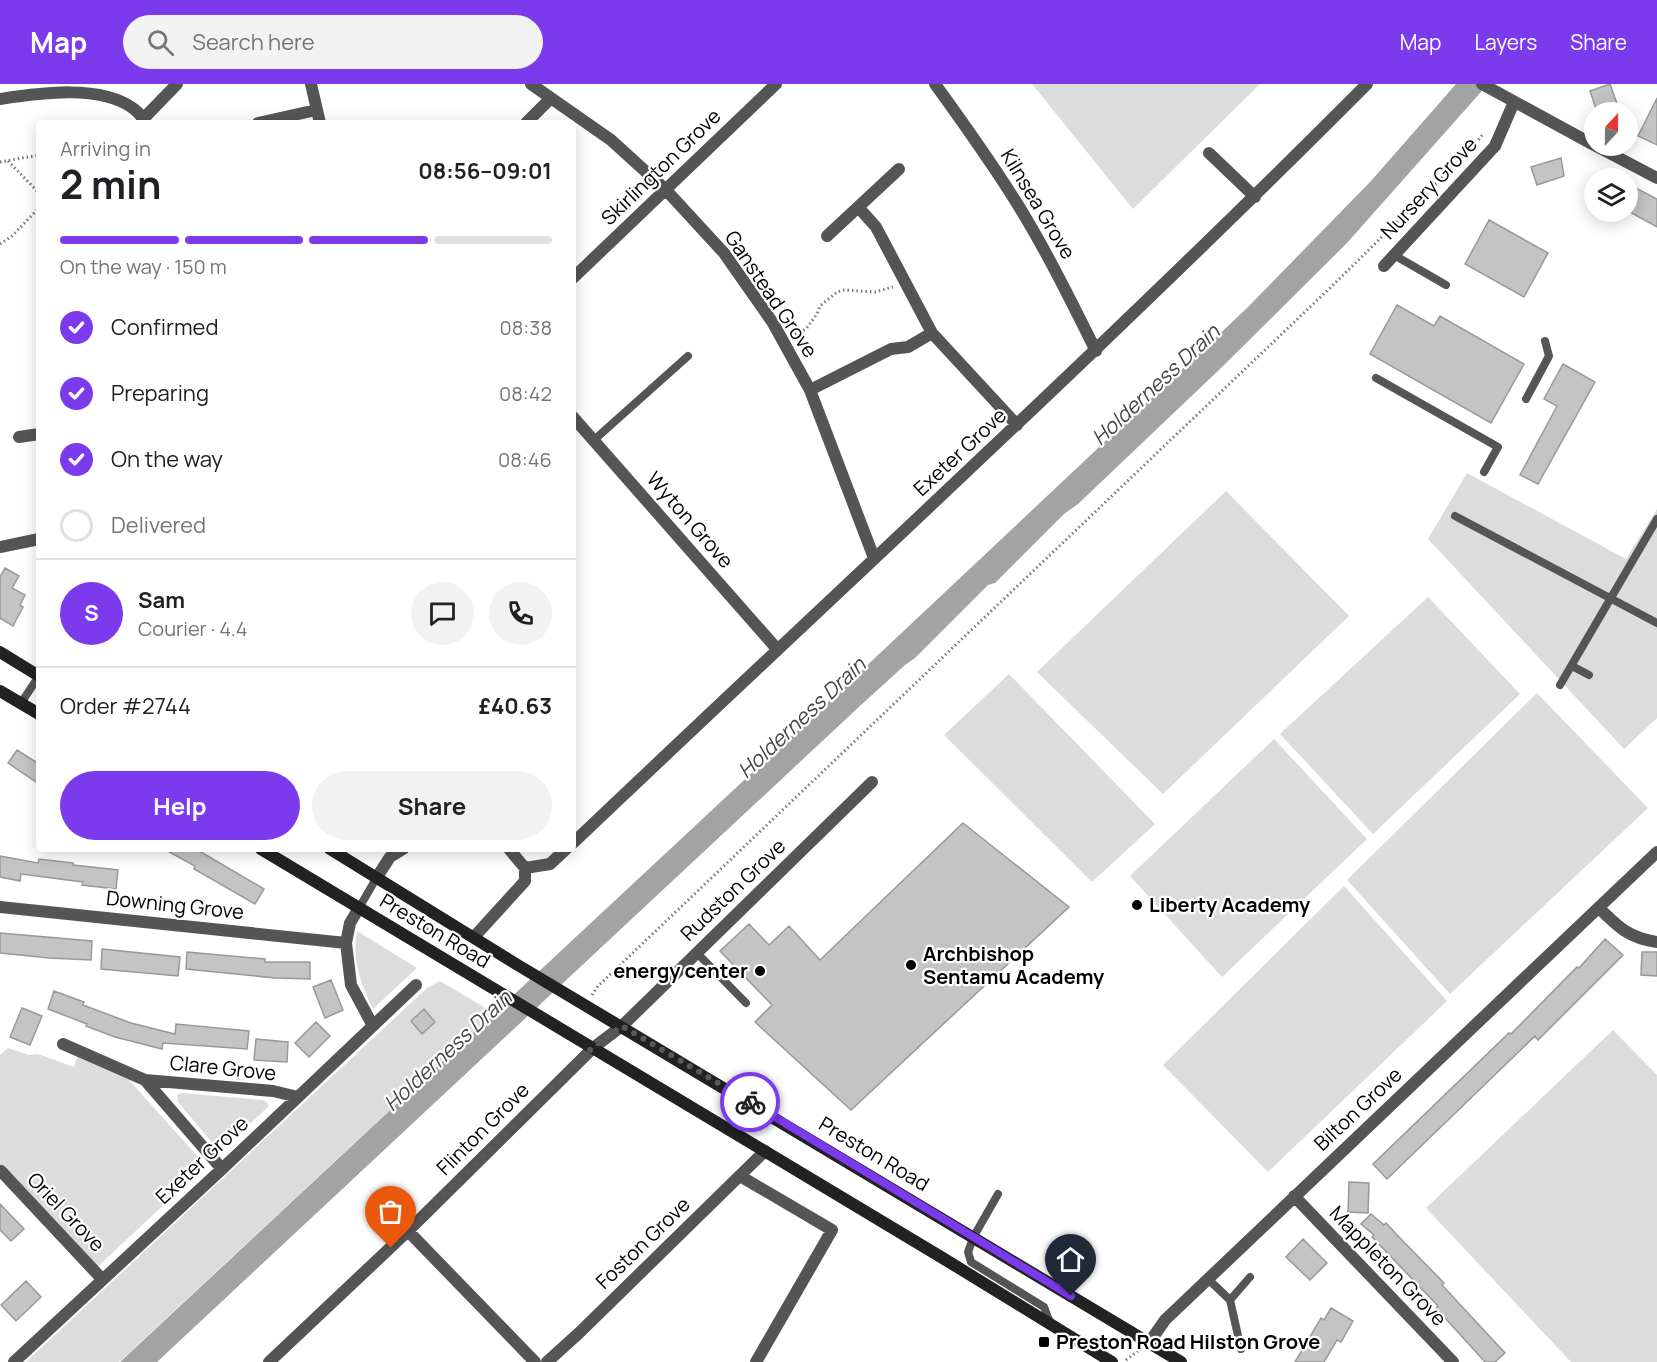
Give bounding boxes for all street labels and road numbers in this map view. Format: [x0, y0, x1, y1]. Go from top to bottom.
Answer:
street label: Skirlington Grove [595, 103, 726, 231]
street label: Nursery Grove [1374, 131, 1483, 244]
street label: Kilnsea Grove [995, 144, 1082, 264]
street label: Ganstead Grove [719, 225, 824, 362]
street label: Exeter Grove [907, 402, 1012, 502]
street label: Wyton Grove [641, 466, 740, 574]
street label: Rudston Grove [674, 833, 791, 947]
street label: Downing Grove [105, 884, 245, 925]
street label: Preston Road [375, 887, 495, 974]
street label: Clare Grove [169, 1048, 278, 1087]
street label: Bilton Grove [1308, 1061, 1407, 1156]
street label: Flinton Grove [430, 1076, 535, 1181]
street label: Exeter Grove [149, 1110, 254, 1210]
street label: Preston Road [814, 1110, 934, 1197]
street label: Oriel Grove [22, 1166, 111, 1257]
street label: Foston Grove [590, 1191, 696, 1294]
street label: Mappleton Grove [1324, 1200, 1453, 1332]

